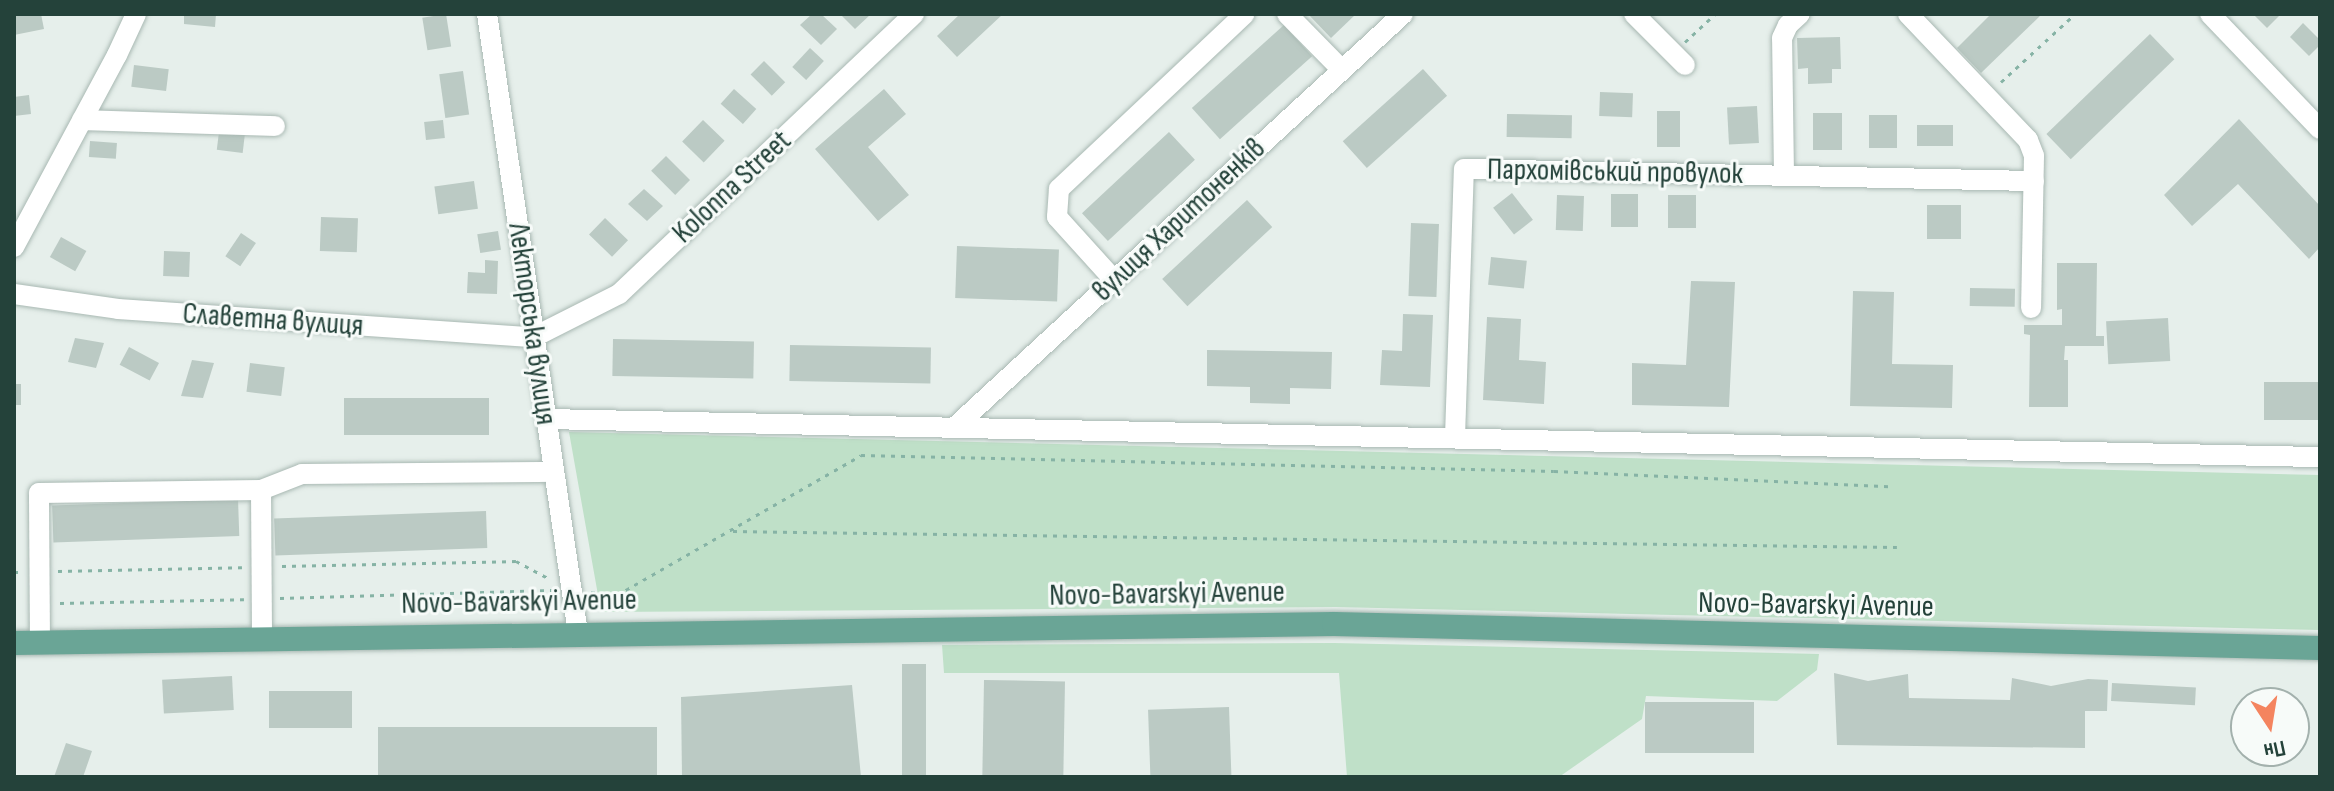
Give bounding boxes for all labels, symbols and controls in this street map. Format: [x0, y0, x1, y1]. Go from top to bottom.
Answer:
street label: Kolonna Street [665, 123, 799, 251]
street label: вулиця Харитоненків [1085, 131, 1273, 309]
street label: Пархомівський провулок [1487, 152, 1743, 192]
street label: Лекторська вулиця [500, 221, 564, 427]
street label: Славетна вулиця [181, 296, 365, 344]
street label: Novo-Bavarskyi Avenue [1049, 574, 1285, 614]
street label: Novo-Bavarskyi Avenue [401, 582, 637, 622]
street label: Novo-Bavarskyi Avenue [1698, 585, 1934, 625]
north arrow [2230, 687, 2310, 767]
text: Пн [2261, 734, 2288, 764]

